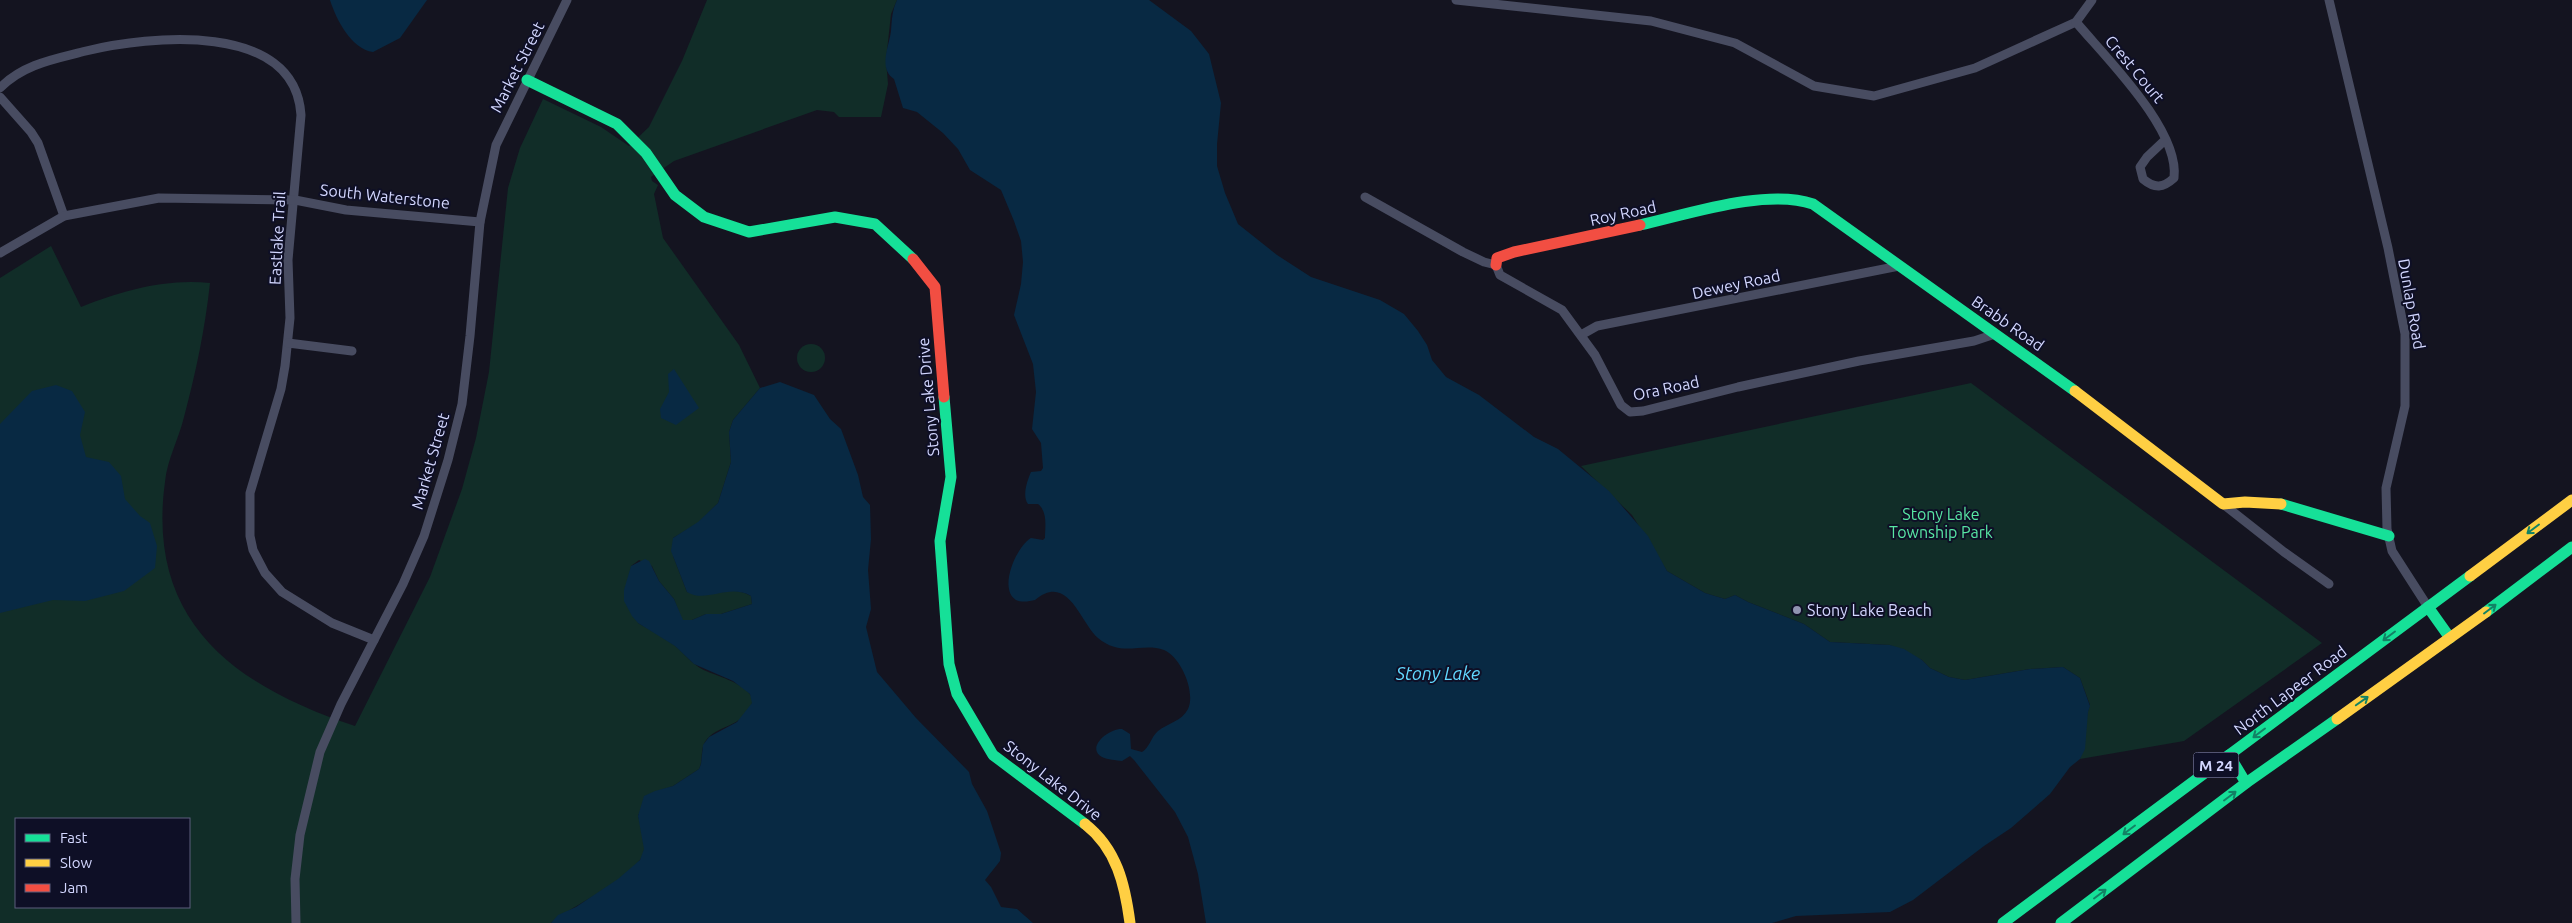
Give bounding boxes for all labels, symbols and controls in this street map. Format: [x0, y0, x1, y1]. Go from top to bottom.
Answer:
street label: Market Street [486, 18, 548, 115]
street label: Crest Court [2102, 32, 2169, 107]
street label: South Waterstone [319, 180, 451, 212]
street label: Eastlake Trail [266, 191, 288, 285]
street label: Roy Road [1588, 197, 1658, 229]
street label: Dunlap Road [2395, 257, 2429, 351]
street label: Dewey Road [1690, 266, 1782, 302]
street label: Brabb Road [1969, 292, 2047, 354]
street label: Stony Lake Drive [914, 337, 942, 457]
street label: Ora Road [1631, 372, 1701, 404]
street label: Market Street [408, 410, 453, 511]
park label: Stony Lake Township Park [1889, 505, 1993, 541]
one-way arrow [2526, 524, 2540, 534]
place label: Stony Lake Beach [1807, 601, 1932, 619]
marker: Stony Lake Beach [1791, 604, 1803, 616]
one-way arrow [2483, 604, 2497, 614]
one-way arrow [2382, 631, 2396, 641]
street label: North Lapeer Road [2230, 642, 2350, 738]
water label: Stony Lake [1395, 663, 1480, 683]
one-way arrow [2354, 696, 2368, 706]
one-way arrow [2252, 728, 2266, 738]
street label: Stony Lake Drive [1001, 736, 1105, 824]
road number: M 24 [2194, 752, 2238, 778]
one-way arrow [2223, 791, 2237, 801]
legend [15, 818, 190, 908]
one-way arrow [2123, 825, 2136, 836]
text: Fast [60, 829, 88, 846]
text: Slow [60, 854, 93, 871]
text: Jam [60, 879, 88, 896]
one-way arrow [2093, 888, 2106, 899]

